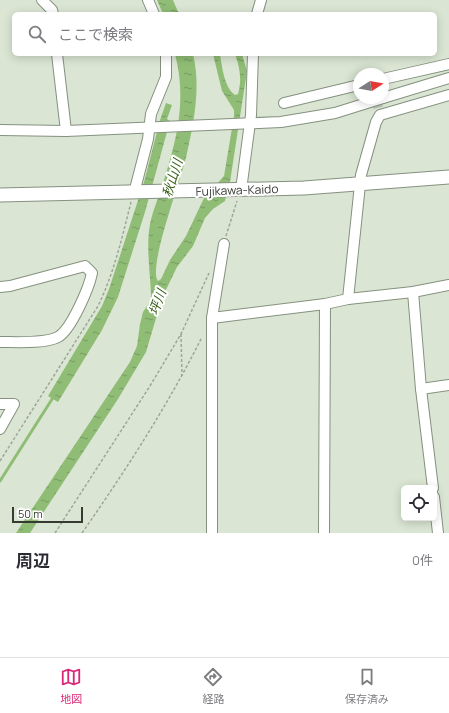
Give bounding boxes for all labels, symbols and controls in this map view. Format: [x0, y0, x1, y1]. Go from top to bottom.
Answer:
search box [12, 12, 437, 56]
icon: search [26, 23, 48, 45]
text: ここで検索 [58, 24, 133, 45]
north arrow [353, 68, 389, 104]
water label: 秋山川 [158, 155, 187, 199]
street label: Fujikawa-Kaido [195, 180, 279, 200]
water label: 坪川 [144, 285, 171, 317]
map controls [401, 485, 437, 521]
button: locate [401, 485, 437, 521]
scale bar [12, 505, 83, 524]
text: 50 m [18, 506, 43, 521]
text: 周辺 [16, 549, 50, 572]
text: 0件 [412, 551, 433, 569]
tab: 地図 [60, 666, 82, 706]
tab: 経路 [202, 666, 224, 706]
tab: 保存済み [345, 666, 389, 706]

